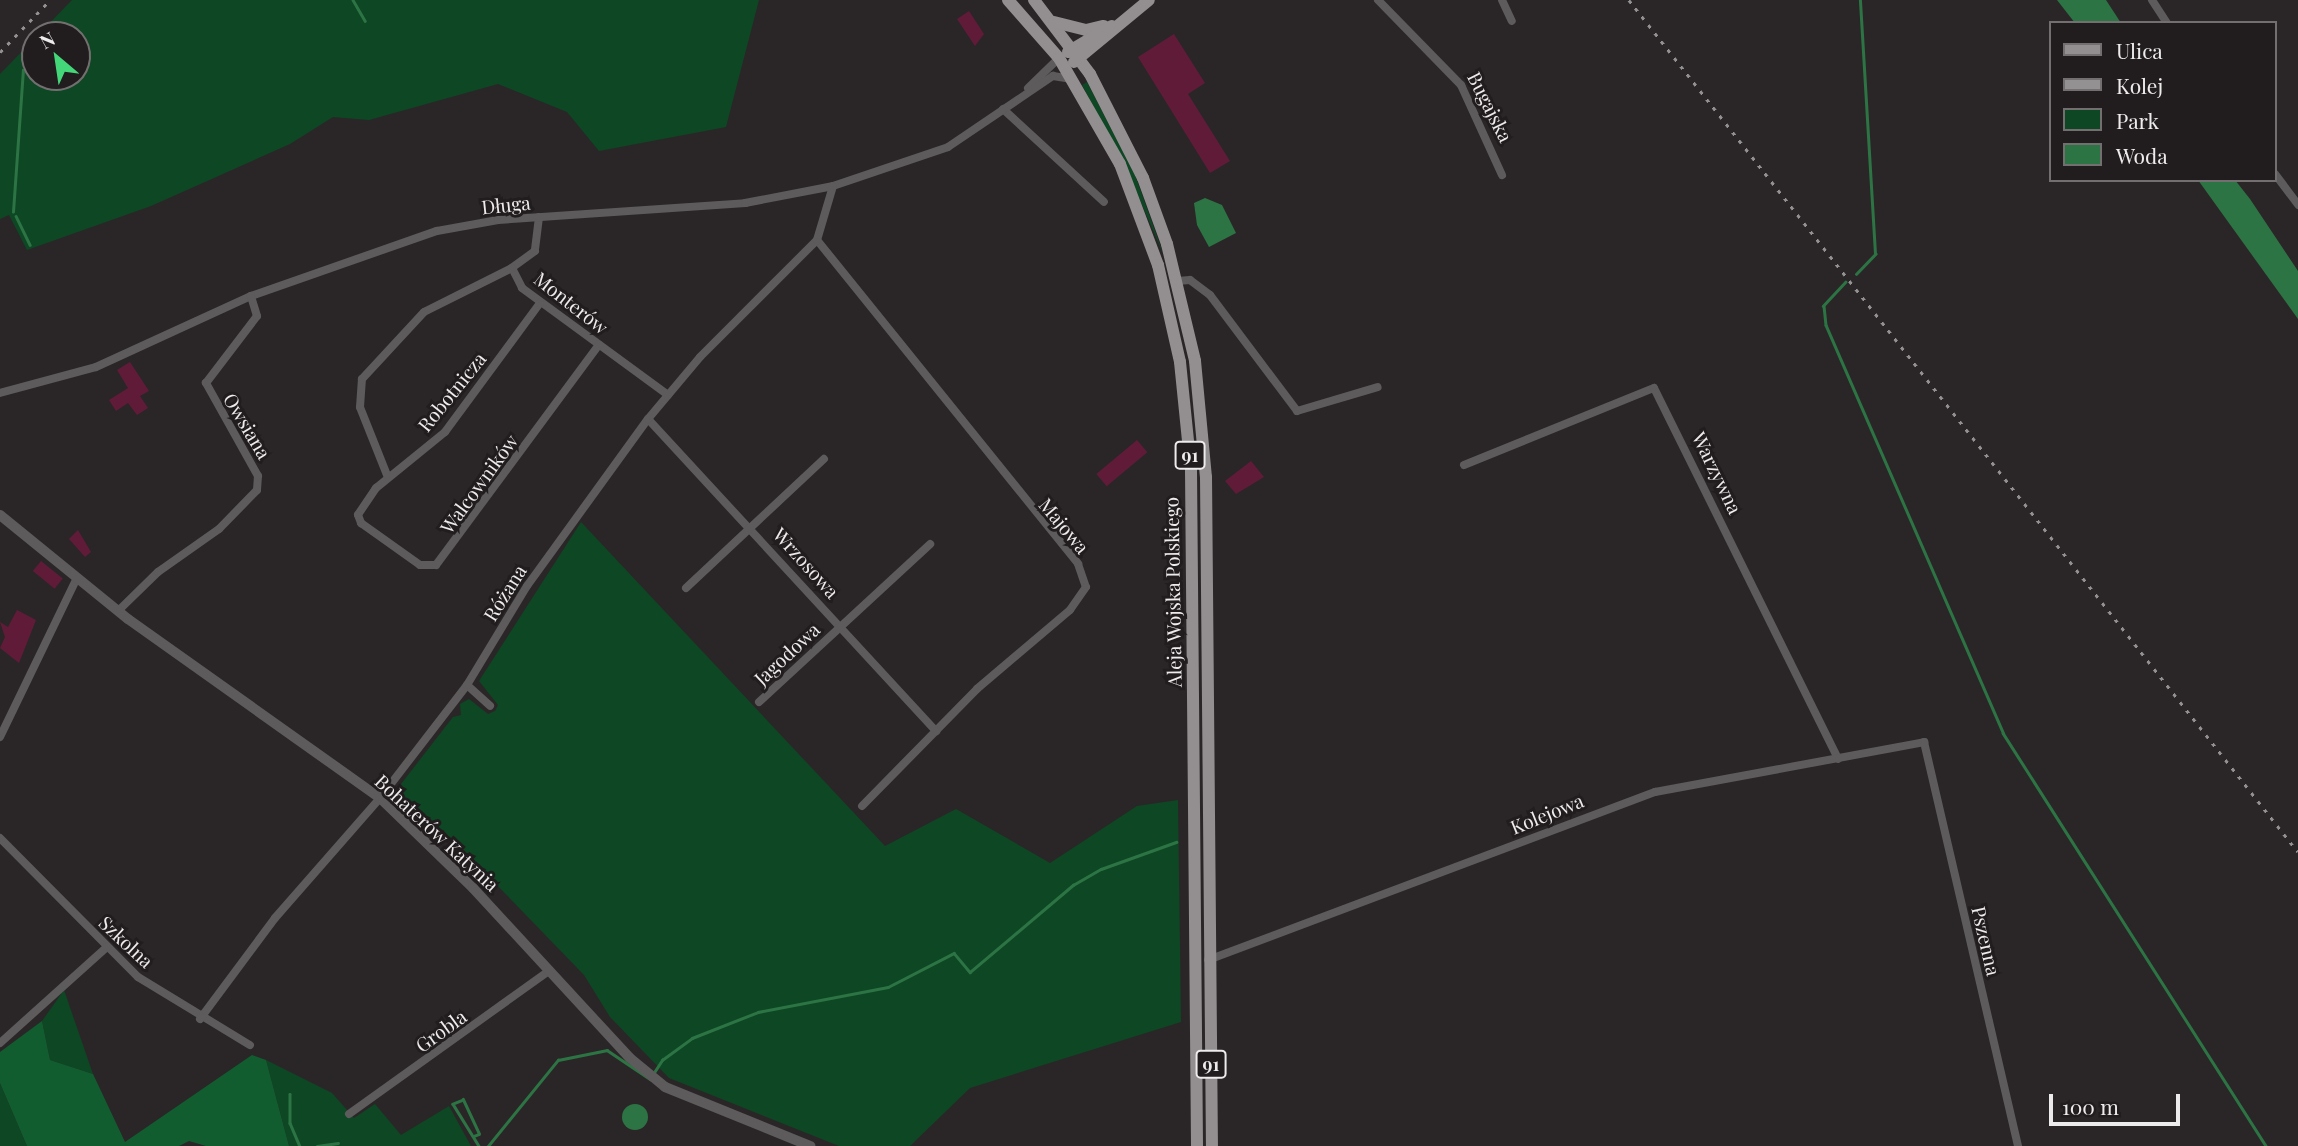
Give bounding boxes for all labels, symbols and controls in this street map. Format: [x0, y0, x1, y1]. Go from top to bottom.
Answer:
north arrow [21, 21, 91, 91]
legend [2050, 21, 2277, 182]
text: N [34, 25, 59, 54]
text: Ulica [2116, 36, 2163, 64]
street label: Bugajska [1463, 68, 1517, 146]
text: Kolej [2116, 71, 2163, 99]
text: Park [2116, 106, 2159, 134]
text: Woda [2116, 141, 2168, 169]
street label: Długa [480, 191, 532, 219]
street label: Monterów [530, 267, 612, 339]
street label: Robotnicza [413, 348, 491, 436]
street label: Owsiana [218, 389, 276, 463]
street label: Warzywna [1687, 428, 1747, 518]
street label: Walcowników [435, 430, 523, 538]
road number: 91 [1174, 440, 1206, 470]
street label: Majowa [1034, 494, 1094, 558]
street label: Aleja Wojska Polskiego [1160, 496, 1186, 688]
street label: Wrzosowa [768, 523, 844, 603]
street label: Różana [479, 561, 531, 625]
street label: Jagodowa [750, 618, 824, 690]
street label: Bohaterów Katynia [370, 770, 504, 896]
street label: Kolejowa [1507, 789, 1587, 839]
street label: Pszenna [1967, 904, 2005, 978]
street label: Szkolna [94, 911, 158, 973]
street label: Grobla [411, 1005, 471, 1057]
road number: 91 [1195, 1050, 1227, 1078]
scale bar [2053, 1080, 2184, 1124]
text: 100 m [2062, 1092, 2119, 1120]

